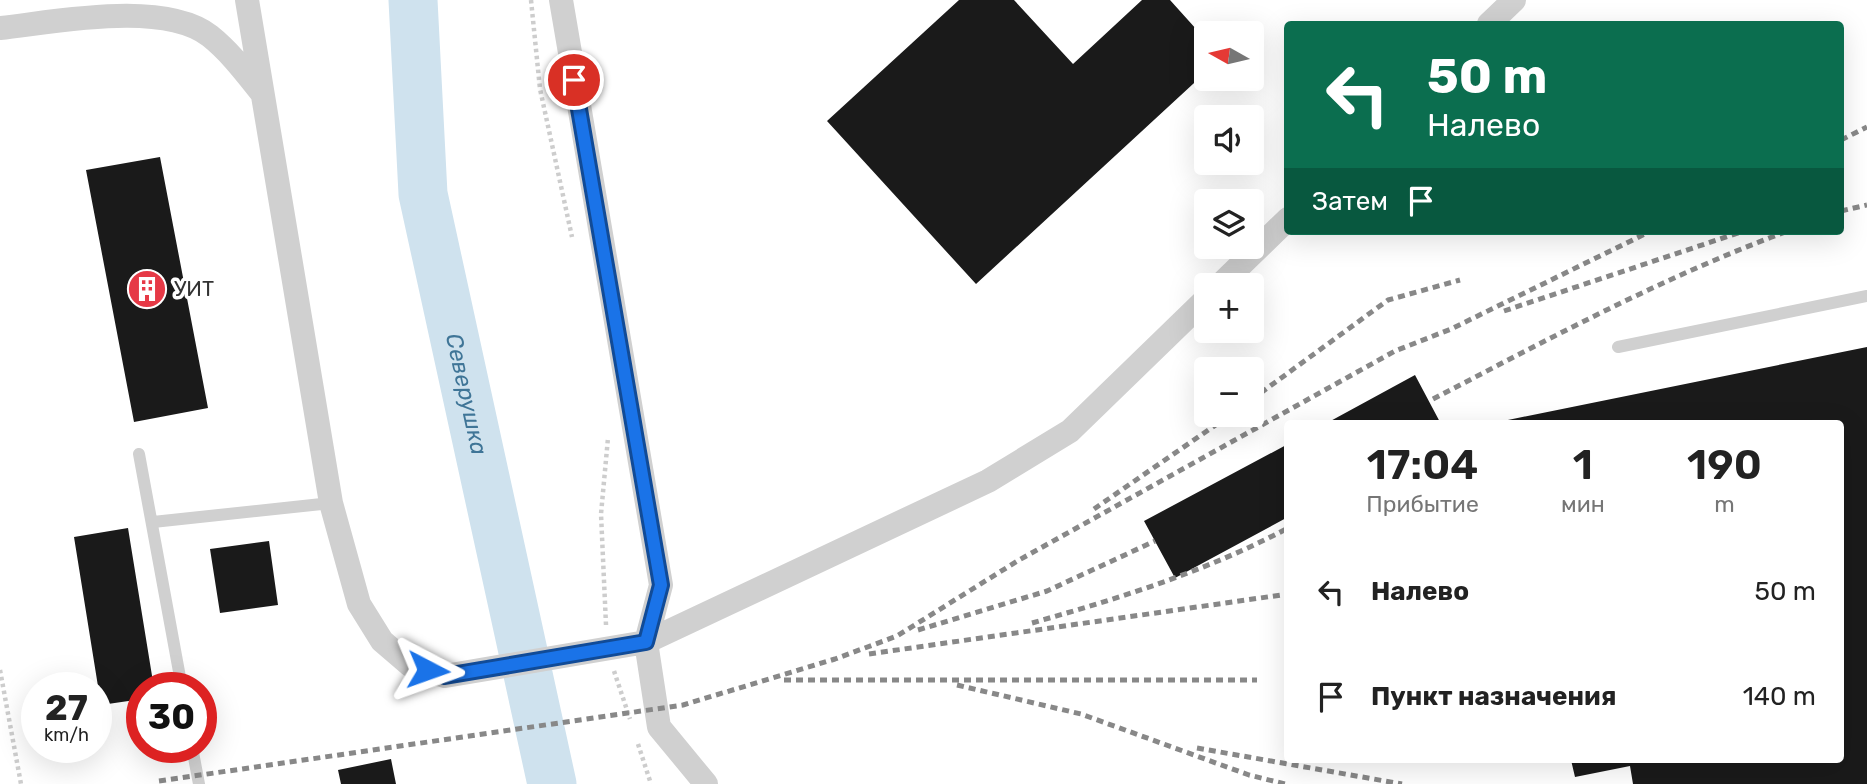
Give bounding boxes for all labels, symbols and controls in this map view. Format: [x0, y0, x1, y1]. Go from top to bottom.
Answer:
north arrow [1194, 21, 1264, 91]
map controls [1194, 21, 1264, 427]
text: 50 m [1427, 47, 1547, 105]
icon: left [1312, 49, 1403, 140]
pin [544, 50, 604, 110]
icon: arrive [555, 61, 593, 99]
button: sound [1194, 105, 1264, 175]
text: Налево [1427, 106, 1540, 144]
icon: arrive [1402, 182, 1440, 220]
text: Затем [1312, 186, 1388, 217]
button: layers [1194, 189, 1264, 259]
building icon: УИТ [126, 268, 168, 310]
button: + [1194, 273, 1264, 343]
place label: УИТ [174, 276, 214, 301]
water label: Северушка [440, 331, 494, 457]
button: − [1194, 357, 1264, 427]
text: 17:04 [1367, 440, 1478, 490]
text: 1 [1573, 440, 1593, 490]
text: 190 [1687, 440, 1762, 490]
text: Прибытие [1366, 490, 1479, 518]
text: мин [1561, 490, 1605, 518]
text: m [1714, 490, 1735, 518]
icon: left [1312, 573, 1350, 611]
text: Налево [1371, 576, 1469, 607]
text: 50 m [1755, 576, 1816, 607]
position arrow [391, 633, 465, 707]
speed limit sign: 30 [126, 672, 217, 763]
icon: arrive [1312, 678, 1350, 716]
text: Пункт назначения [1371, 681, 1616, 712]
text: 140 m [1743, 681, 1816, 712]
text: 27 [45, 687, 88, 729]
text: km/h [44, 724, 89, 746]

